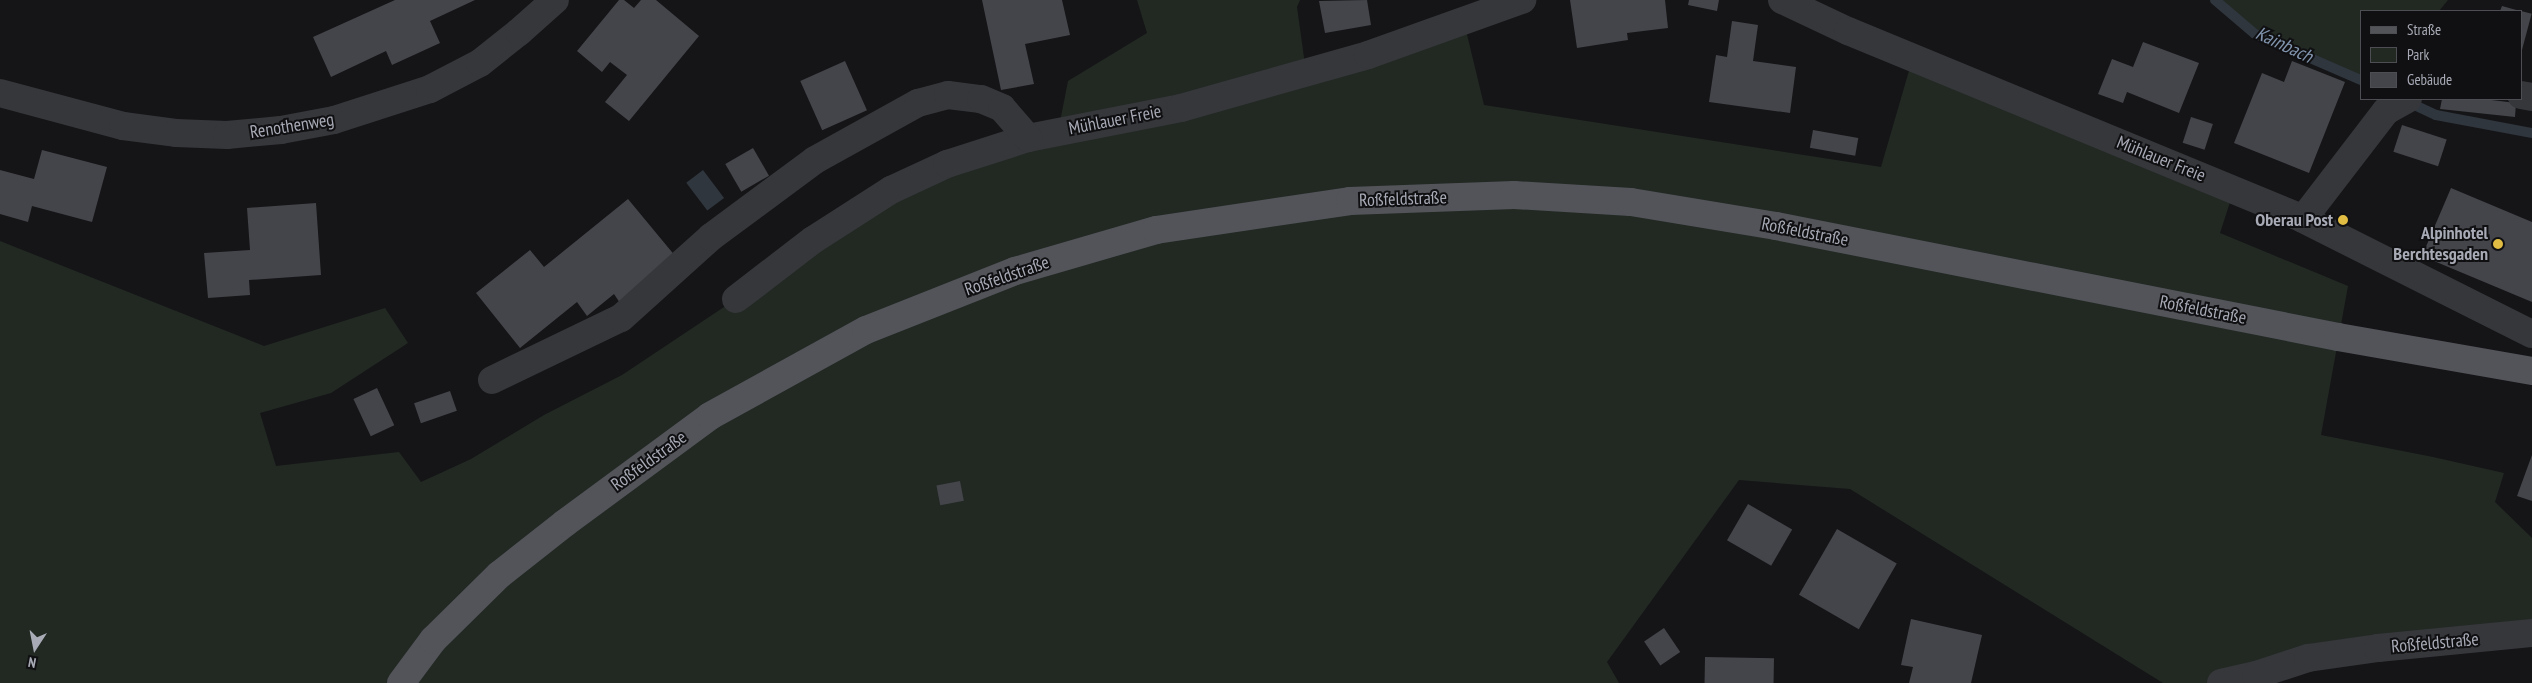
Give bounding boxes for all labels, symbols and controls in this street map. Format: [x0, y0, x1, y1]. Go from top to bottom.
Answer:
legend [2360, 10, 2522, 100]
text: Straße [2407, 20, 2441, 39]
water label: Kainbach [2252, 22, 2316, 68]
text: Park [2407, 45, 2429, 64]
text: Gebäude [2407, 70, 2452, 89]
street label: Mühlauer Freie [1067, 100, 1163, 140]
street label: Renothenweg [248, 109, 336, 143]
street label: Mühlauer Freie [2114, 131, 2208, 187]
street label: Roßfeldstraße [1359, 187, 1447, 211]
place label: Oberau Post [2255, 209, 2333, 231]
street label: Roßfeldstraße [1760, 213, 1850, 251]
marker: Oberau Post [2337, 214, 2349, 226]
place label: Alpinhotel Berchtesgaden [2393, 223, 2488, 266]
marker: Alpinhotel Berchtesgaden [2492, 238, 2504, 250]
street label: Roßfeldstraße [962, 251, 1052, 301]
street label: Roßfeldstraße [2158, 291, 2248, 329]
street label: Roßfeldstraße [607, 426, 691, 496]
north arrow [10, 623, 60, 673]
street label: Roßfeldstraße [2390, 628, 2480, 658]
text: N [27, 653, 38, 672]

